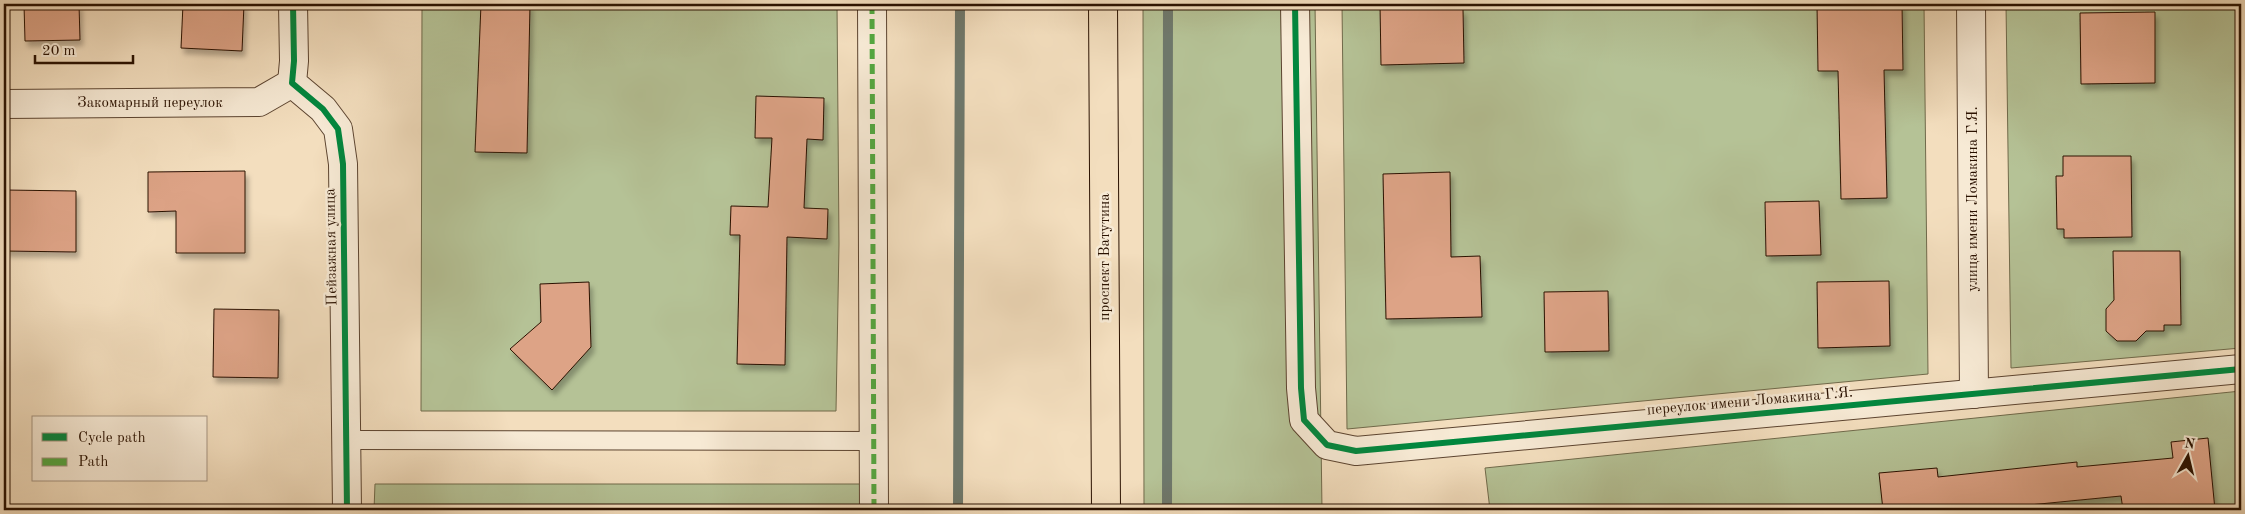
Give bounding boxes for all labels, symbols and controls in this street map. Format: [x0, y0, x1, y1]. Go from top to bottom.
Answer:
scale bar [35, 32, 132, 64]
text: 20 m [42, 44, 76, 59]
street label: Закомарный переулок [77, 96, 223, 111]
street label: улица имени Ломакина Г.Я. [1966, 106, 1981, 292]
street label: Пейзажная улица [323, 188, 341, 306]
street label: проспект Ватутина [1098, 193, 1113, 321]
street label: переулок имени Ломакина Г.Я. [1646, 386, 1854, 418]
legend [32, 416, 208, 482]
text: Cycle path [78, 431, 146, 446]
north arrow [2162, 432, 2212, 482]
text: N [2183, 436, 2196, 452]
text: Path [78, 455, 108, 470]

